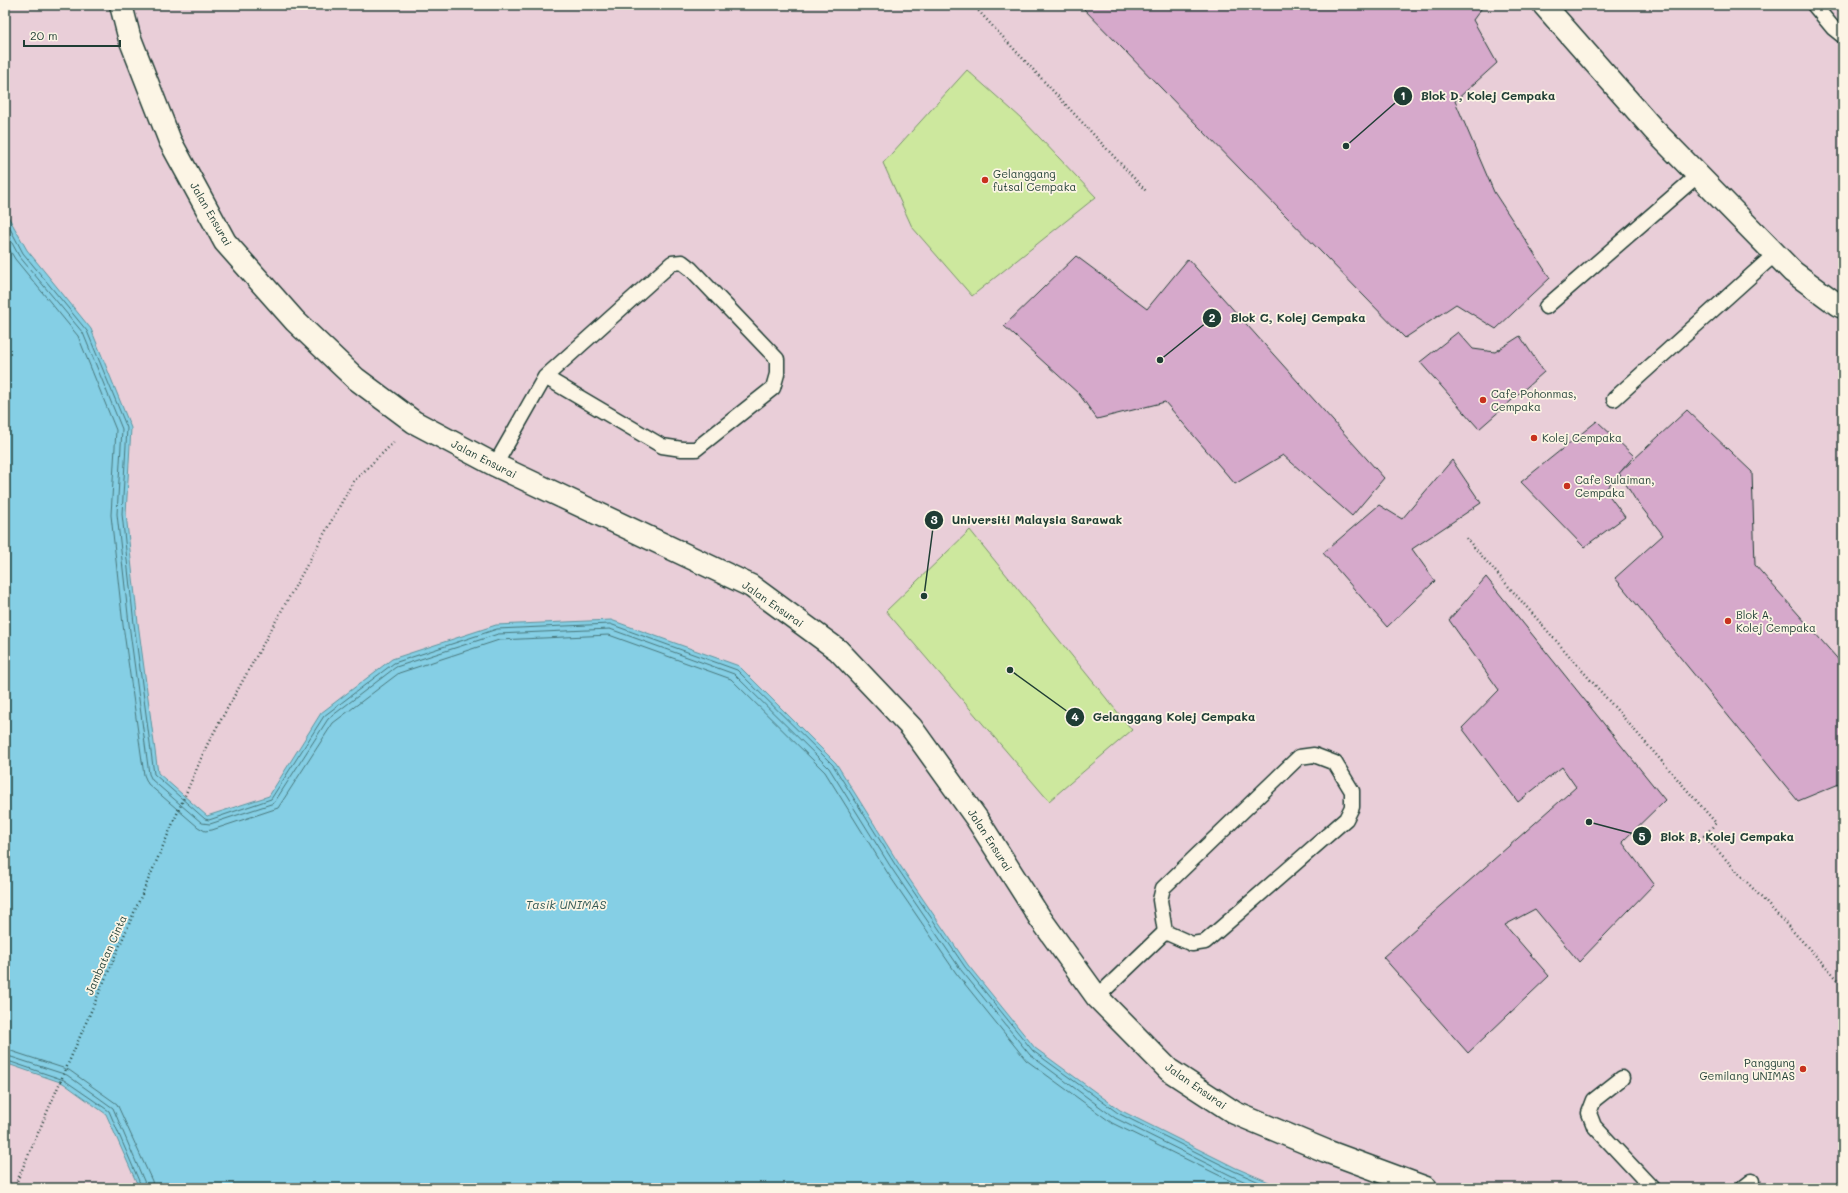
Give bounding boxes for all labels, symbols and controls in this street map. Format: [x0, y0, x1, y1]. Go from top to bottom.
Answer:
scale bar [24, 22, 120, 48]
text: 20 m [30, 27, 58, 43]
callout: Blok D, Kolej Cempaka [1393, 84, 1563, 108]
text: 1 [1400, 87, 1406, 103]
text: Blok D, Kolej Cempaka [1421, 87, 1555, 103]
place label: Gelanggang futsal Cempaka [993, 166, 1077, 194]
marker: Gelanggang futsal Cempaka [980, 175, 990, 185]
street label: Jalan Ensurai [187, 179, 236, 249]
callout: Blok C, Kolej Cempaka [1202, 306, 1373, 330]
text: 2 [1209, 309, 1216, 325]
text: Blok C, Kolej Cempaka [1230, 309, 1366, 325]
place label: Cafe Pohonmas, Cempaka [1491, 386, 1577, 414]
marker: Cafe Pohonmas, Cempaka [1478, 395, 1488, 405]
place label: Kolej Cempaka [1542, 430, 1622, 445]
marker: Kolej Cempaka [1529, 433, 1539, 443]
street label: Jalan Ensurai [449, 436, 520, 481]
place label: Cafe Sulaiman, Cempaka [1575, 472, 1655, 500]
marker: Cafe Sulaiman, Cempaka [1562, 481, 1572, 491]
callout: Universiti Malaysia Sarawak [924, 508, 1131, 532]
text: 3 [930, 511, 938, 527]
text: Universiti Malaysia Sarawak [952, 511, 1122, 527]
street label: Jalan Ensurai [740, 577, 807, 630]
place label: Blok A, Kolej Cempaka [1736, 607, 1816, 635]
marker: Blok A, Kolej Cempaka [1723, 616, 1733, 626]
callout: Gelanggang Kolej Cempaka [1065, 705, 1263, 729]
text: 4 [1071, 708, 1079, 724]
text: Gelanggang Kolej Cempaka [1093, 708, 1255, 724]
street label: Jalan Ensurai [965, 806, 1016, 874]
callout: Blok B, Kolej Cempaka [1632, 824, 1802, 848]
text: 5 [1638, 828, 1646, 844]
text: Blok B, Kolej Cempaka [1660, 828, 1794, 844]
water label: Tasik UNIMAS [526, 896, 607, 912]
street label: Jambatan Cinta [81, 912, 130, 997]
place label: Panggung Gemilang UNIMAS [1699, 1055, 1795, 1083]
street label: Jalan Ensurai [1163, 1059, 1230, 1112]
marker: Panggung Gemilang UNIMAS [1798, 1064, 1808, 1074]

